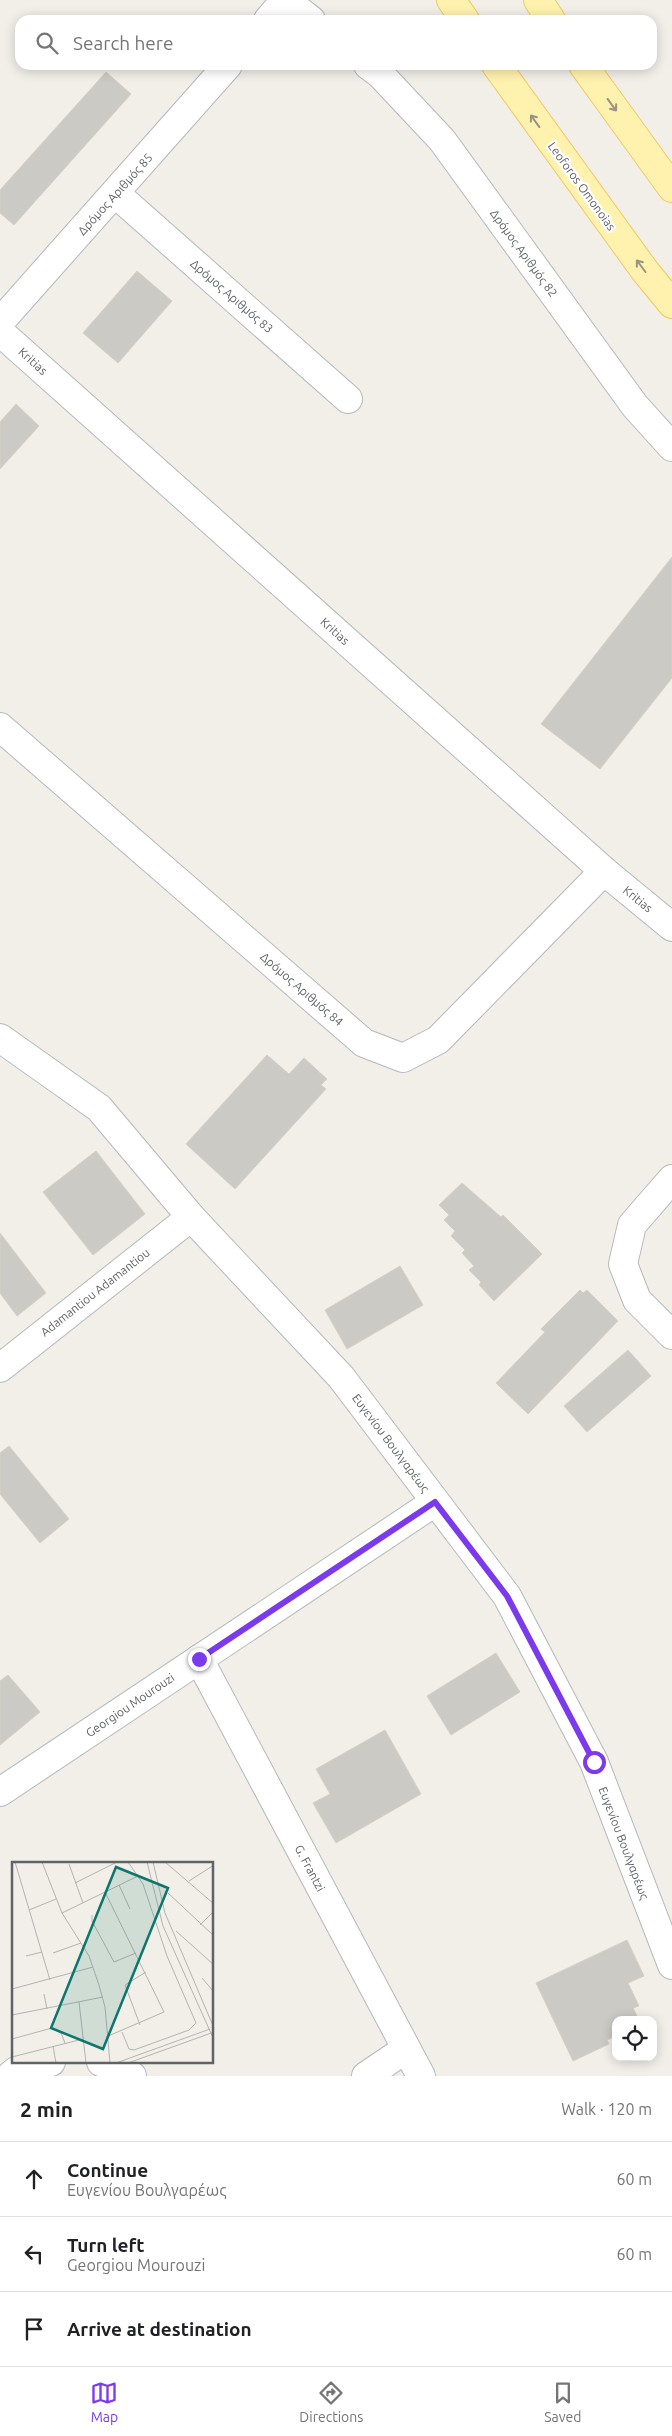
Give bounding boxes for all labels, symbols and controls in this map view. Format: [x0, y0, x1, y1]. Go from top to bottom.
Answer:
search box [15, 15, 657, 70]
icon: search [33, 29, 61, 57]
text: Search here [73, 32, 173, 54]
one-way arrow [607, 97, 617, 111]
one-way arrow [530, 114, 540, 128]
street label: Leoforos Omonoias [546, 139, 618, 233]
street label: Δρόμος Αριθμός 85 [75, 151, 156, 238]
street label: Δρόμος Αριθμός 82 [487, 207, 560, 300]
street label: Δρόμος Αριθμός 83 [188, 257, 276, 336]
one-way arrow [636, 260, 647, 273]
street label: Kritias [16, 345, 50, 377]
street label: Kritias [318, 615, 352, 647]
street label: Kritias [621, 883, 655, 915]
street label: Δρόμος Αριθμός 84 [258, 950, 346, 1029]
street label: Adamantiou Adamantiou [38, 1245, 152, 1339]
street label: Ευγενίου Βουλγαρέως [349, 1391, 433, 1496]
route end [188, 1648, 211, 1671]
street label: Georgiou Mourouzi [83, 1671, 177, 1739]
route start [583, 1751, 606, 1774]
street label: Ευγενίου Βουλγαρέως [596, 1785, 652, 1902]
street label: G. Frantzi [292, 1843, 328, 1893]
inset map [12, 1862, 214, 2064]
map controls [612, 2016, 657, 2061]
button: locate [612, 2016, 657, 2061]
text: 2 min [20, 2097, 73, 2121]
text: Walk · 120 m [561, 2100, 652, 2118]
text: Continue [67, 2159, 148, 2181]
icon: ahead [20, 2165, 48, 2193]
text: 60 m [616, 2170, 652, 2188]
text: Ευγενίου Βουλγαρέως [67, 2181, 227, 2199]
text: Turn left [67, 2234, 145, 2256]
icon: left [20, 2240, 48, 2268]
text: 60 m [616, 2245, 652, 2263]
text: Georgiou Mourouzi [67, 2256, 205, 2274]
icon: arrive [20, 2315, 48, 2343]
text: Arrive at destination [67, 2318, 252, 2340]
tab: Map [90, 2379, 118, 2425]
tab: Directions [299, 2379, 363, 2425]
tab: Saved [544, 2379, 582, 2425]

